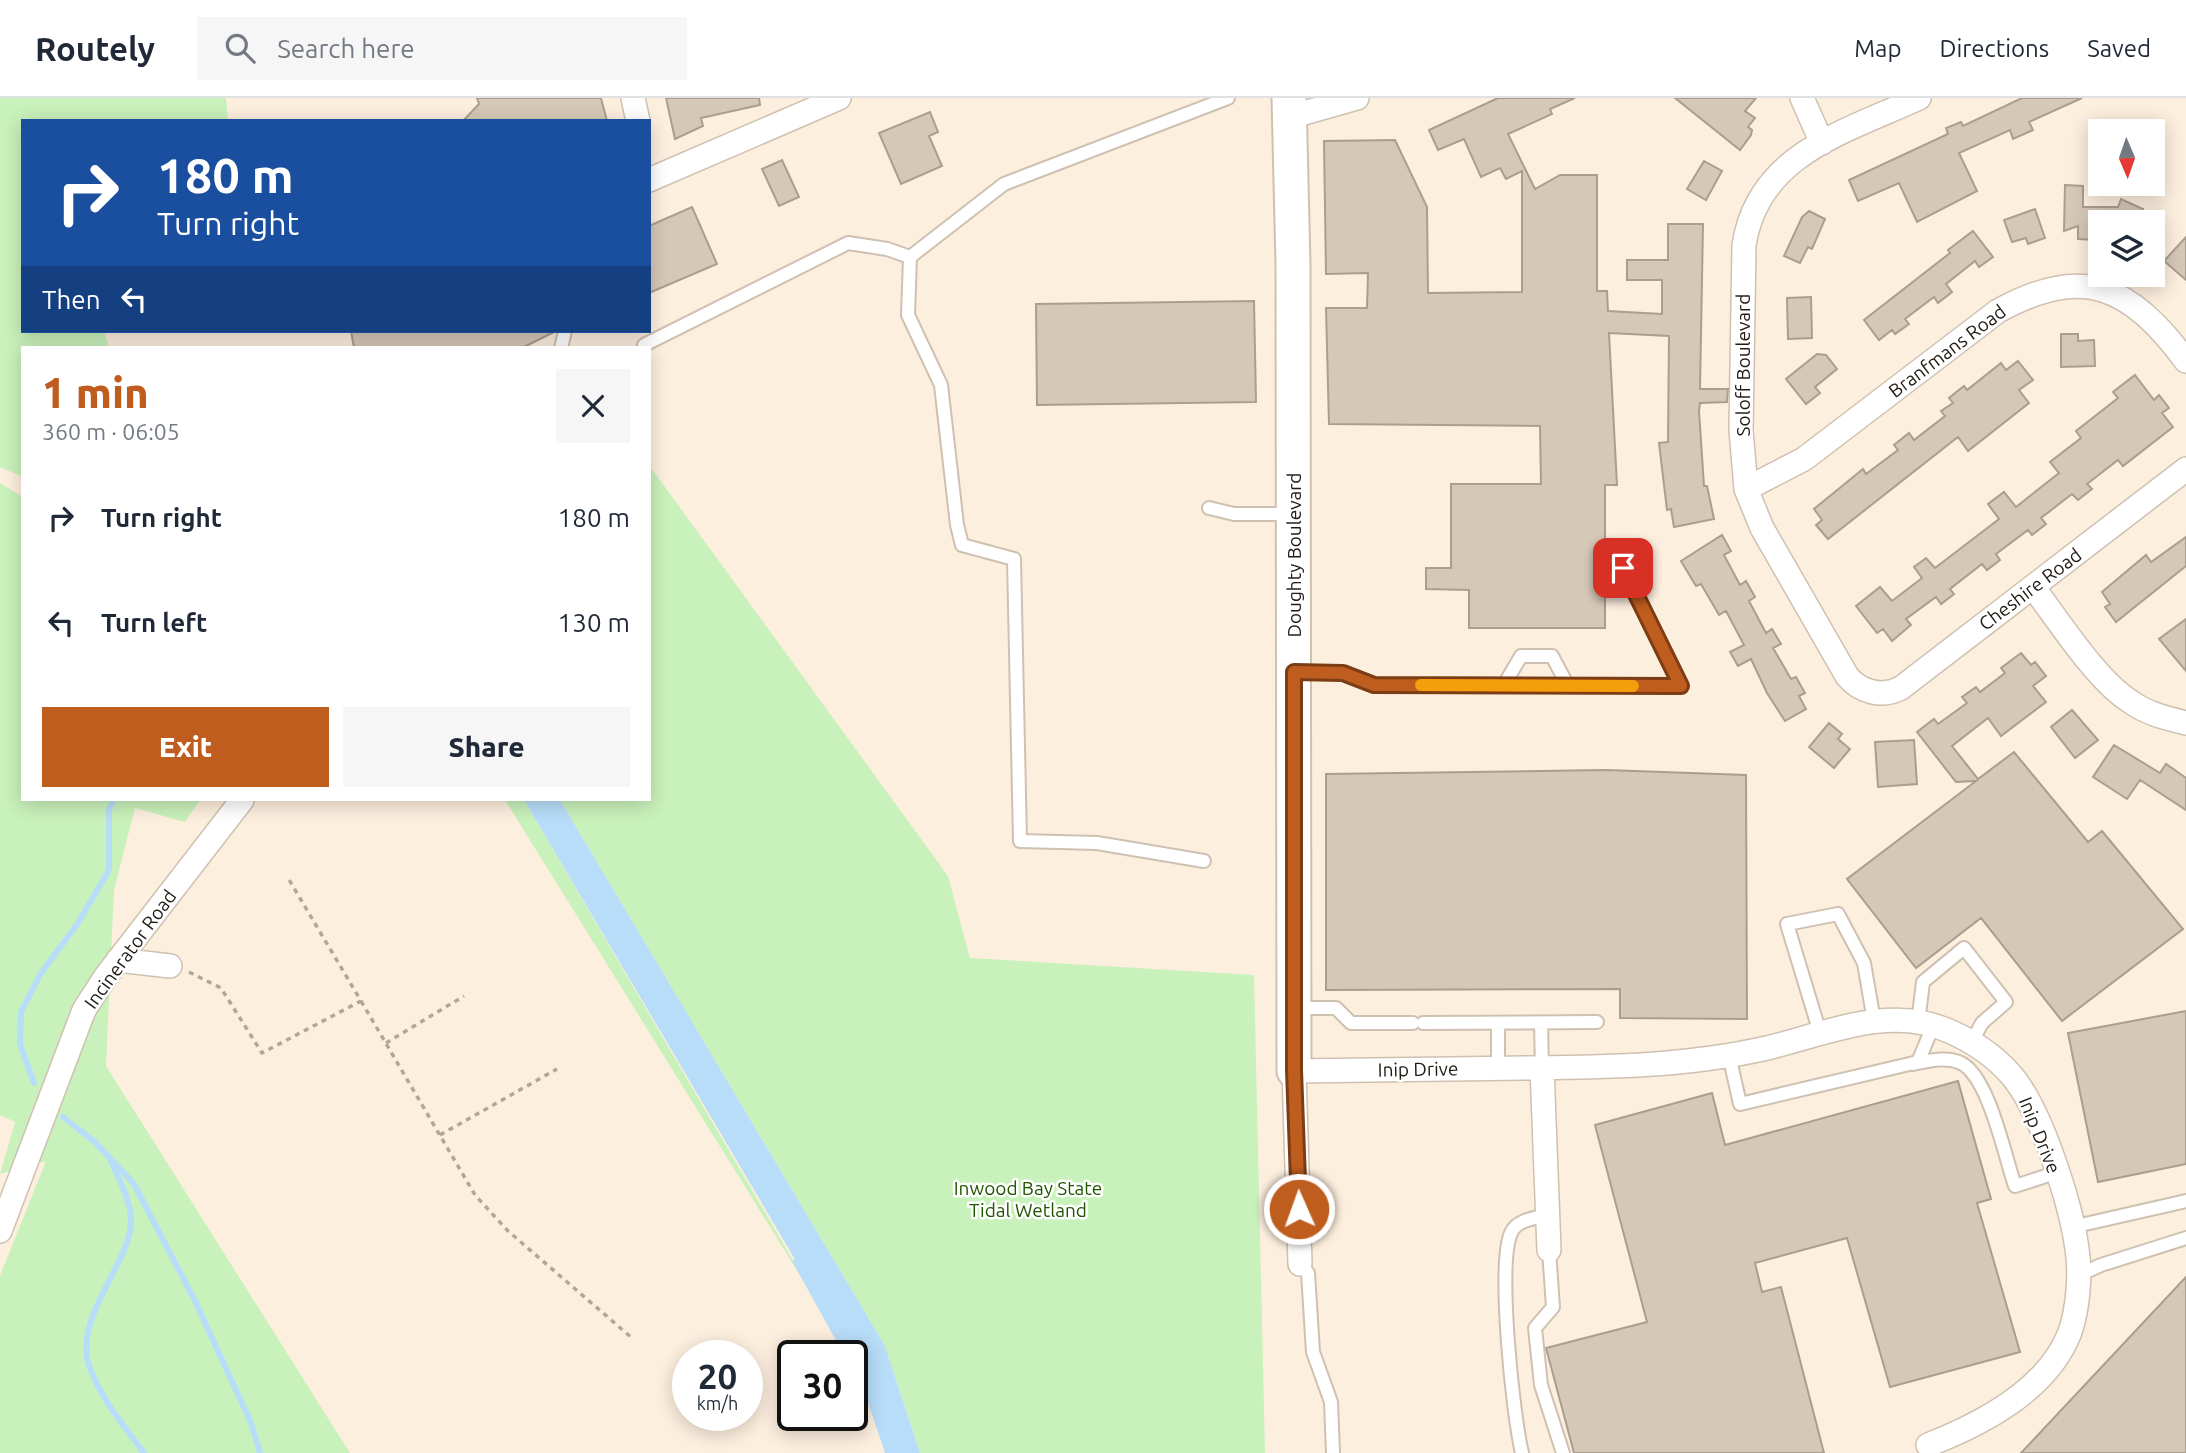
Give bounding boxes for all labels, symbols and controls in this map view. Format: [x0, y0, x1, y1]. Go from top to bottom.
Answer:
search box [197, 17, 687, 80]
icon: search [221, 29, 259, 67]
text: Routely [35, 30, 155, 67]
text: Search here [277, 34, 415, 63]
text: Map [1854, 35, 1901, 62]
text: Directions [1939, 35, 2049, 62]
text: Saved [2087, 35, 2151, 62]
north arrow [2088, 119, 2165, 196]
map controls [2088, 119, 2165, 287]
icon: right [42, 147, 133, 238]
text: 180 m [157, 147, 294, 202]
text: Turn right [157, 205, 299, 241]
button: layers [2088, 210, 2165, 287]
icon: left [115, 280, 153, 318]
text: Then [42, 285, 101, 314]
street label: Soloff Boulevard [1732, 294, 1754, 436]
street label: Branfmans Road [1884, 300, 2010, 402]
text: 1 min [42, 369, 149, 416]
button: close [556, 369, 630, 443]
text: 360 m · 06:05 [42, 419, 180, 444]
street label: Doughty Boulevard [1283, 473, 1305, 637]
icon: right [42, 499, 80, 537]
text: Turn right [101, 503, 222, 532]
text: 180 m [558, 503, 630, 532]
pin [1593, 538, 1653, 598]
street label: Cheshire Road [1974, 543, 2086, 635]
icon: arrive [1604, 549, 1642, 587]
icon: left [42, 604, 80, 642]
text: Turn left [101, 608, 207, 637]
text: 130 m [558, 608, 630, 637]
button: Exit [42, 707, 329, 787]
button: Share [343, 707, 630, 787]
street label: Incinerator Road [80, 885, 180, 1013]
street label: Inip Drive [1377, 1057, 1459, 1081]
street label: Inip Drive [2015, 1093, 2065, 1177]
position arrow [1262, 1172, 1336, 1246]
park label: Inwood Bay State Tidal Wetland [954, 1177, 1102, 1221]
speed limit sign: 30 [777, 1340, 868, 1431]
text: 20 [698, 1356, 737, 1396]
text: km/h [697, 1393, 738, 1413]

